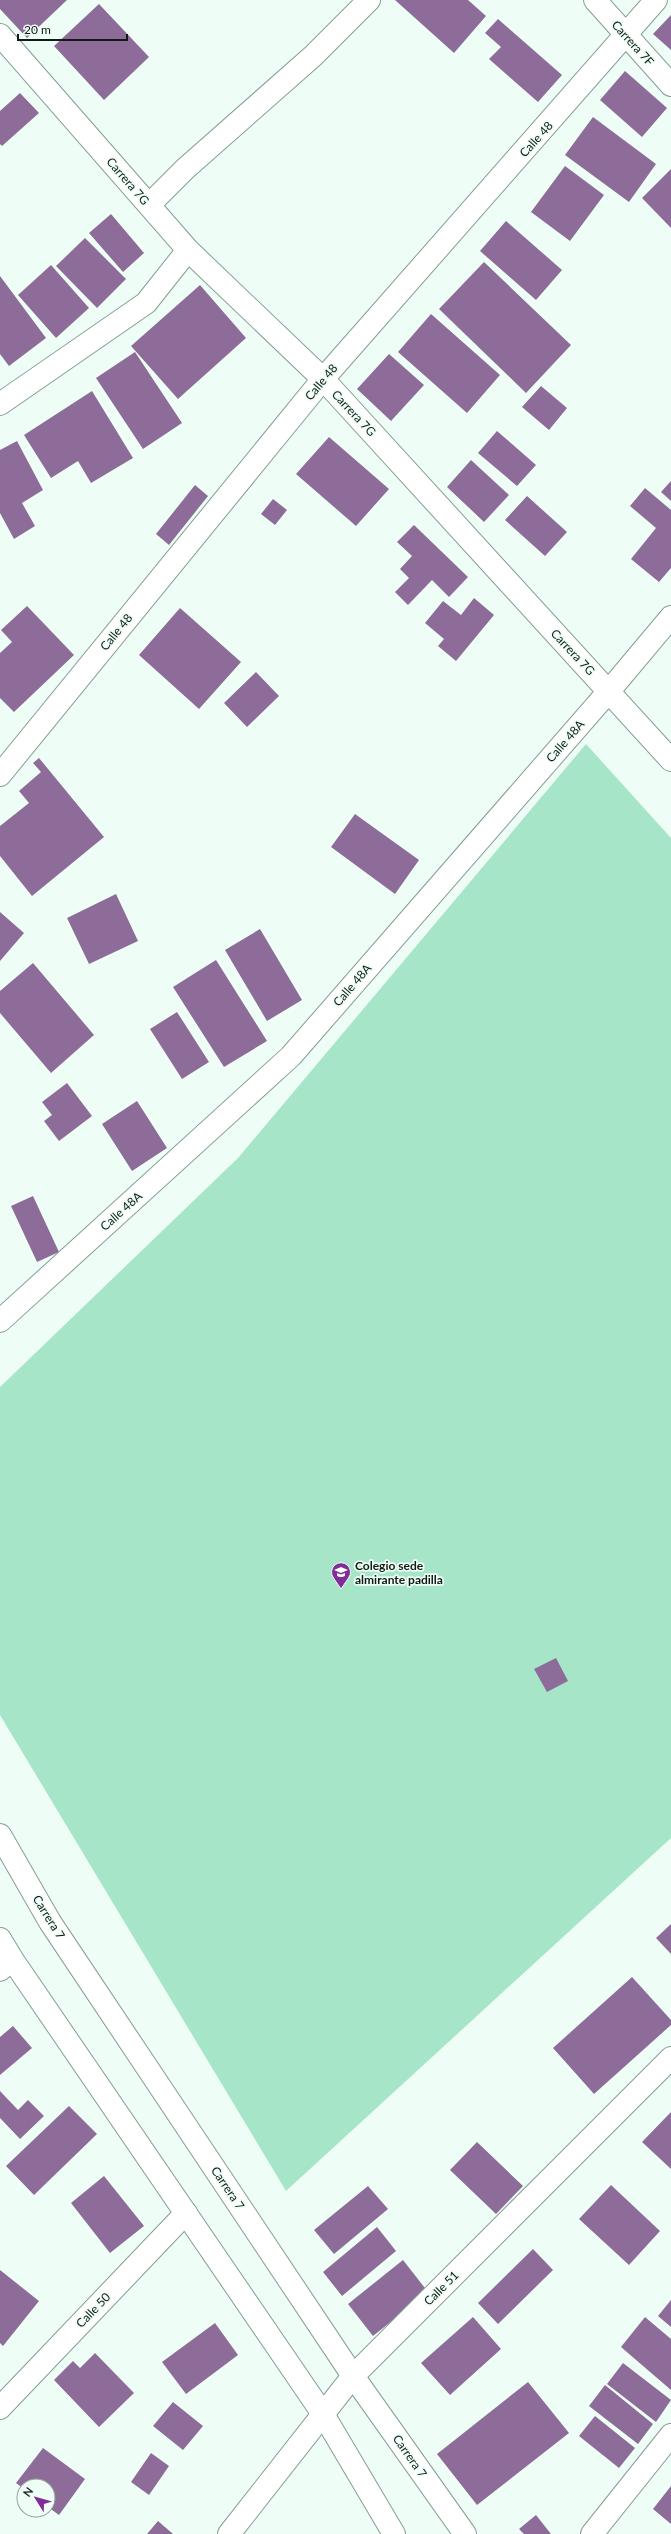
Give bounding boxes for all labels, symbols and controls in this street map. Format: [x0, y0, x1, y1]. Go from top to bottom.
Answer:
scale bar [18, 16, 127, 42]
street label: Carrera 7F [609, 17, 657, 69]
text: 20 m [24, 22, 51, 37]
street label: Calle 48 [516, 118, 556, 160]
street label: Carrera 7G [103, 154, 153, 208]
street label: Calle 48 [301, 361, 341, 403]
street label: Carrera 7G [329, 387, 379, 439]
street label: Calle 48 [97, 611, 135, 653]
street label: Carrera 7G [548, 626, 598, 678]
street label: Calle 48A [543, 716, 588, 765]
street label: Calle 48A [330, 960, 375, 1009]
street label: Calle 48A [97, 1188, 146, 1234]
place label: Colegio sede almirante padilla [355, 1558, 443, 1587]
school or university icon: Colegio sede almirante padilla [330, 1561, 352, 1589]
street label: Carrera 7 [30, 1892, 68, 1942]
street label: Carrera 7 [208, 2163, 248, 2213]
street label: Calle 51 [420, 2267, 462, 2309]
street label: Calle 50 [73, 2289, 113, 2331]
street label: Carrera 7 [390, 2432, 430, 2480]
north arrow [16, 2478, 56, 2518]
text: N [20, 2484, 35, 2499]

